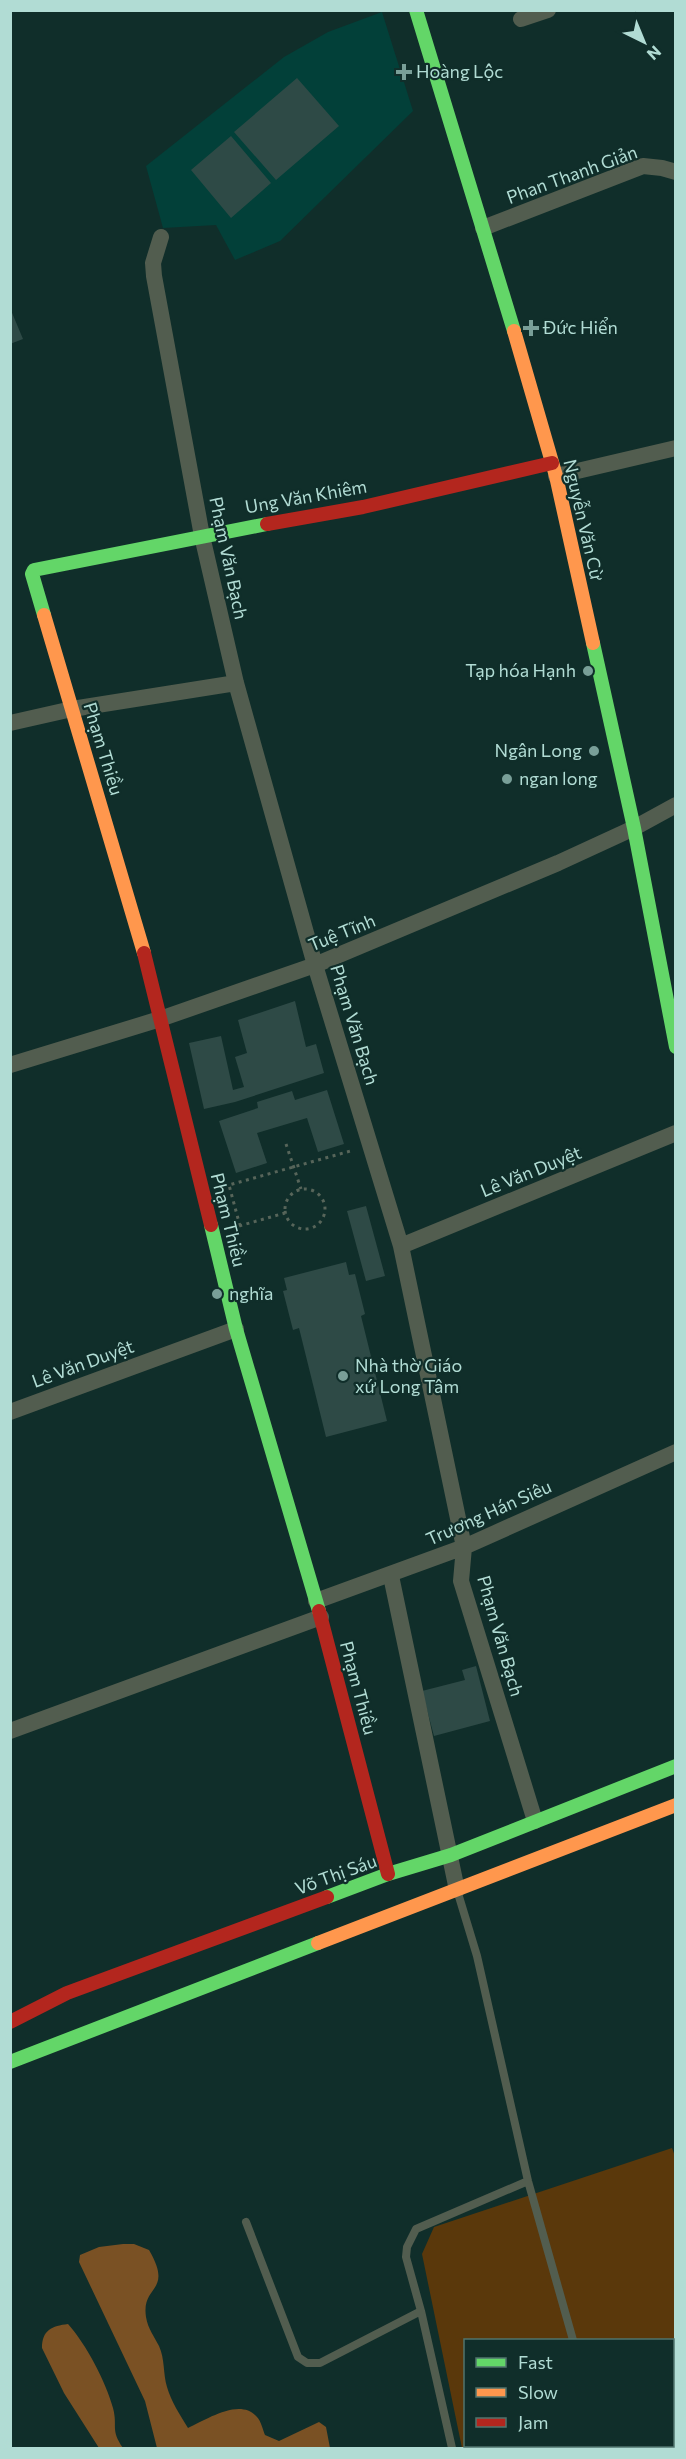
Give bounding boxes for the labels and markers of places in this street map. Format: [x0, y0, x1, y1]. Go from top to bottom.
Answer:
place label: Hoàng Lộc [416, 60, 503, 82]
marker: Hoàng Lộc [397, 65, 411, 79]
place label: Đức Hiển [542, 316, 618, 338]
marker: Đức Hiển [524, 321, 538, 335]
place label: Tạp hóa Hạnh [465, 659, 576, 681]
marker: Tạp hóa Hạnh [581, 664, 595, 678]
place label: Ngân Long [495, 739, 582, 761]
marker: Ngân Long [587, 744, 601, 758]
place label: ngan long [519, 767, 598, 789]
marker: ngan long [500, 772, 514, 786]
place label: nghĩa [229, 1282, 273, 1304]
marker: nghĩa [210, 1287, 224, 1301]
place label: Nhà thờ Giáo xứ Long Tâm [355, 1354, 462, 1397]
marker: Nhà thờ Giáo xứ Long Tâm [336, 1369, 350, 1383]

